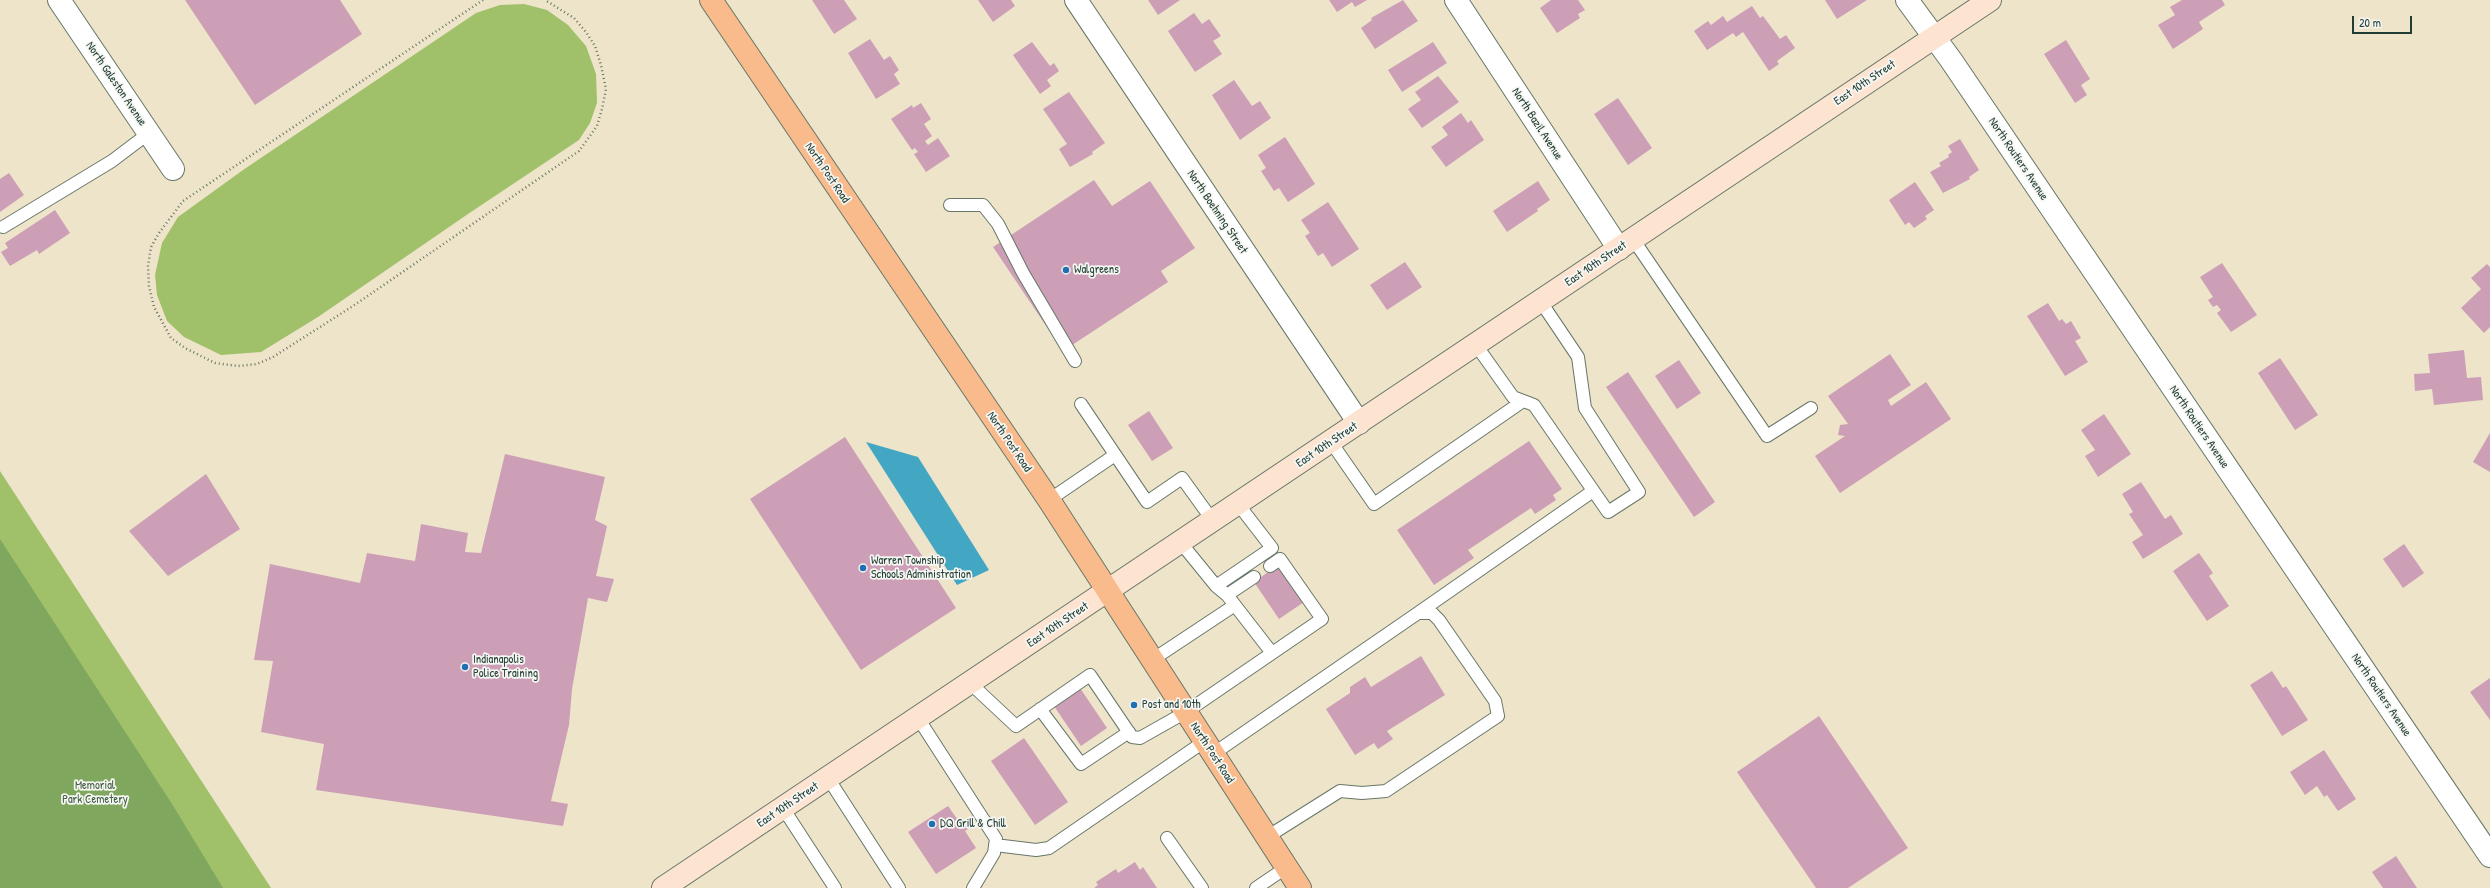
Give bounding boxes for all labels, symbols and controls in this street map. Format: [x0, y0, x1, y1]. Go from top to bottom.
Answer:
scale bar [2354, 8, 2414, 34]
text: 20 m [2359, 14, 2381, 31]
street label: North Galeston Avenue [83, 39, 149, 129]
street label: East 10th Street [1831, 57, 1899, 109]
street label: North Bazil Avenue [1508, 85, 1566, 163]
street label: North Routiers Avenue [1985, 115, 2051, 203]
street label: North Post Road [802, 140, 852, 206]
street label: North Boehning Street [1184, 167, 1250, 257]
street label: East 10th Street [1562, 238, 1630, 290]
place label: Walgreens [1074, 263, 1119, 277]
marker: Walgreens [1061, 265, 1071, 275]
street label: North Routiers Avenue [2166, 383, 2232, 471]
street label: North Post Road [984, 409, 1034, 475]
street label: East 10th Street [1293, 419, 1361, 471]
place label: Warren Township Schools Administration [871, 554, 971, 582]
marker: Warren Township Schools Administration [858, 563, 868, 573]
street label: East 10th Street [1024, 599, 1092, 651]
street label: North Routiers Avenue [2348, 651, 2414, 739]
place label: Indianapolis Police Training [473, 653, 538, 681]
marker: Indianapolis Police Training [460, 662, 470, 672]
place label: Post and 10th [1142, 698, 1201, 712]
marker: Post and 10th [1129, 700, 1139, 710]
street label: North Post Road [1187, 720, 1237, 786]
park label: Memorial Park Cemetery [62, 779, 128, 807]
street label: East 10th Street [754, 779, 822, 831]
place label: DQ Grill & Chill [940, 817, 1006, 831]
marker: DQ Grill & Chill [927, 819, 937, 829]

